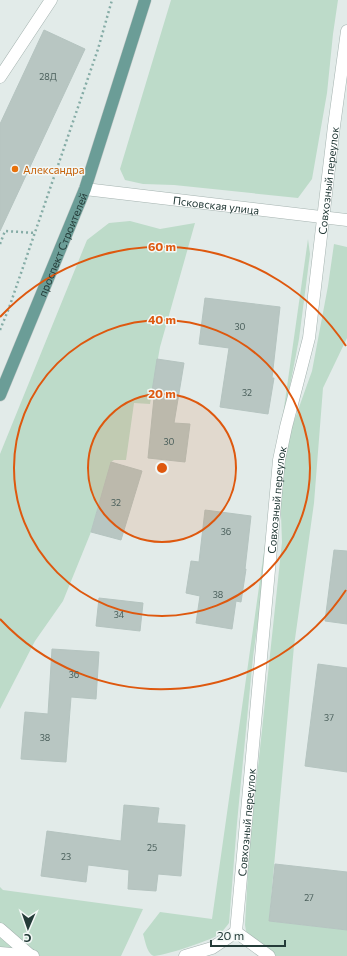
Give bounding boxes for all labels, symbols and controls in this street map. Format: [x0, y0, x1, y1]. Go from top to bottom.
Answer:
house number: 28Д [39, 71, 57, 82]
street label: Совхозный переулок [315, 126, 340, 235]
place label: Александра [23, 163, 84, 176]
marker: Александра [10, 164, 20, 174]
street label: проспект Строителей [35, 190, 89, 298]
street label: Псковская улица [172, 193, 260, 216]
text: 60 m [148, 239, 176, 253]
text: 40 m [148, 312, 176, 326]
house number: 30 [234, 321, 246, 332]
text: 20 m [148, 386, 176, 400]
house number: 32 [242, 387, 252, 398]
house number: 30 [163, 436, 175, 447]
street label: Совхозный переулок [264, 444, 288, 554]
centre of rings [155, 461, 169, 475]
house number: 32 [111, 497, 121, 508]
house number: 36 [221, 526, 231, 537]
house number: 38 [213, 589, 223, 600]
house number: 34 [114, 609, 125, 620]
house number: 36 [69, 669, 79, 680]
house number: 37 [324, 712, 334, 723]
house number: 38 [40, 732, 50, 743]
street label: Совхозный переулок [235, 768, 257, 877]
house number: 25 [147, 842, 157, 853]
house number: 23 [61, 851, 71, 862]
house number: 27 [304, 892, 314, 903]
north arrow [8, 908, 48, 948]
scale bar [211, 922, 285, 948]
text: 20 m [217, 928, 244, 942]
text: С [23, 932, 32, 945]

